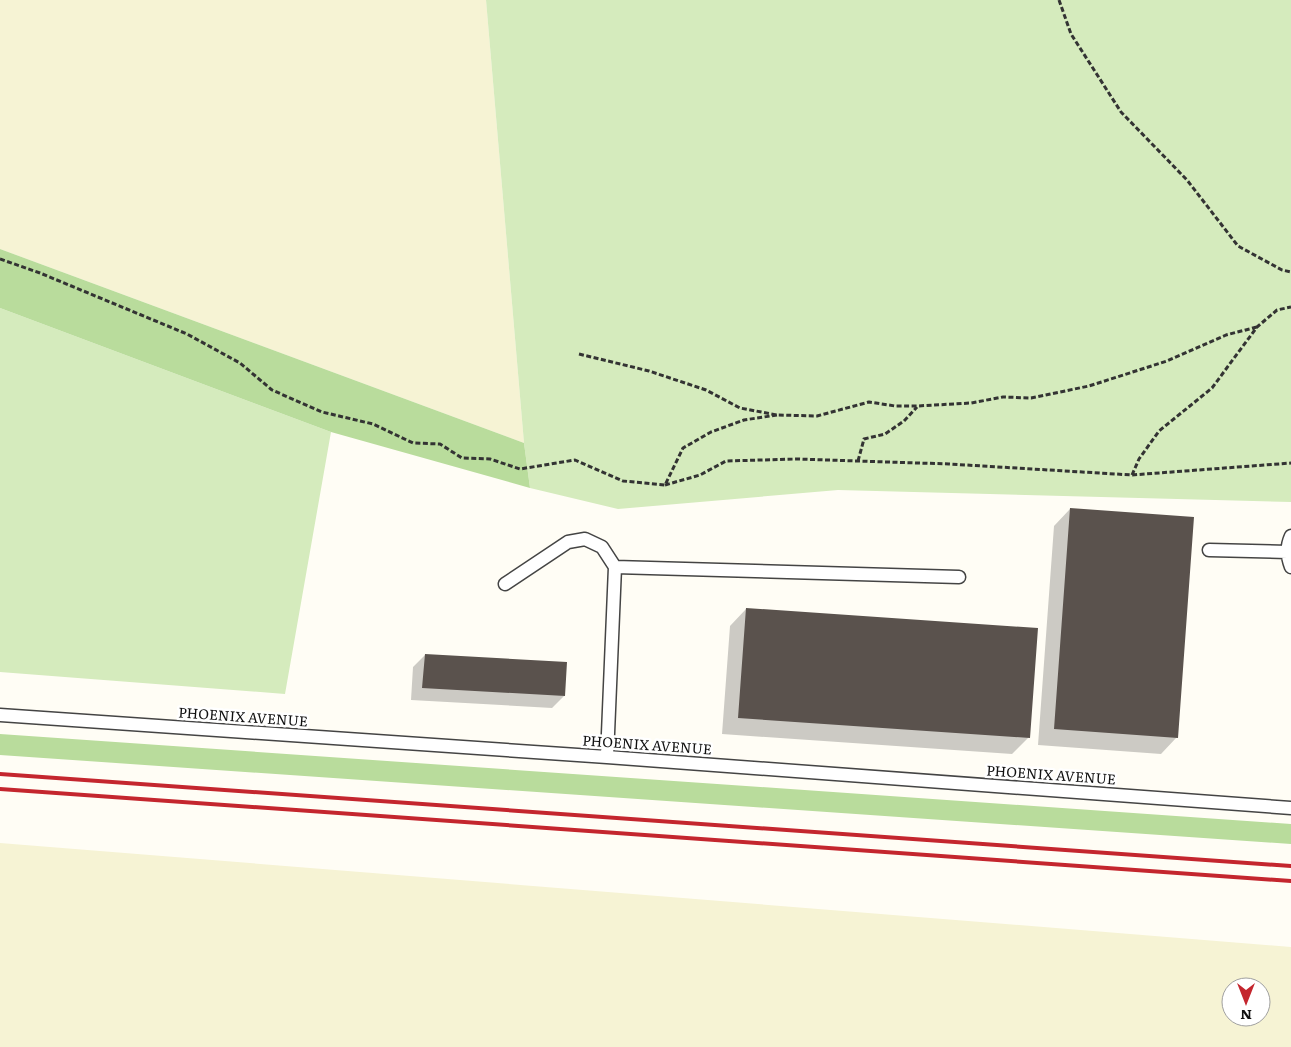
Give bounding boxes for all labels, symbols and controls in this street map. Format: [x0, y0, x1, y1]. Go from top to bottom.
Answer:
street label: PHOENIX AVENUE [178, 701, 309, 731]
street label: PHOENIX AVENUE [582, 729, 713, 759]
street label: PHOENIX AVENUE [986, 759, 1117, 789]
north arrow [1221, 977, 1271, 1027]
text: N [1240, 1006, 1252, 1026]

